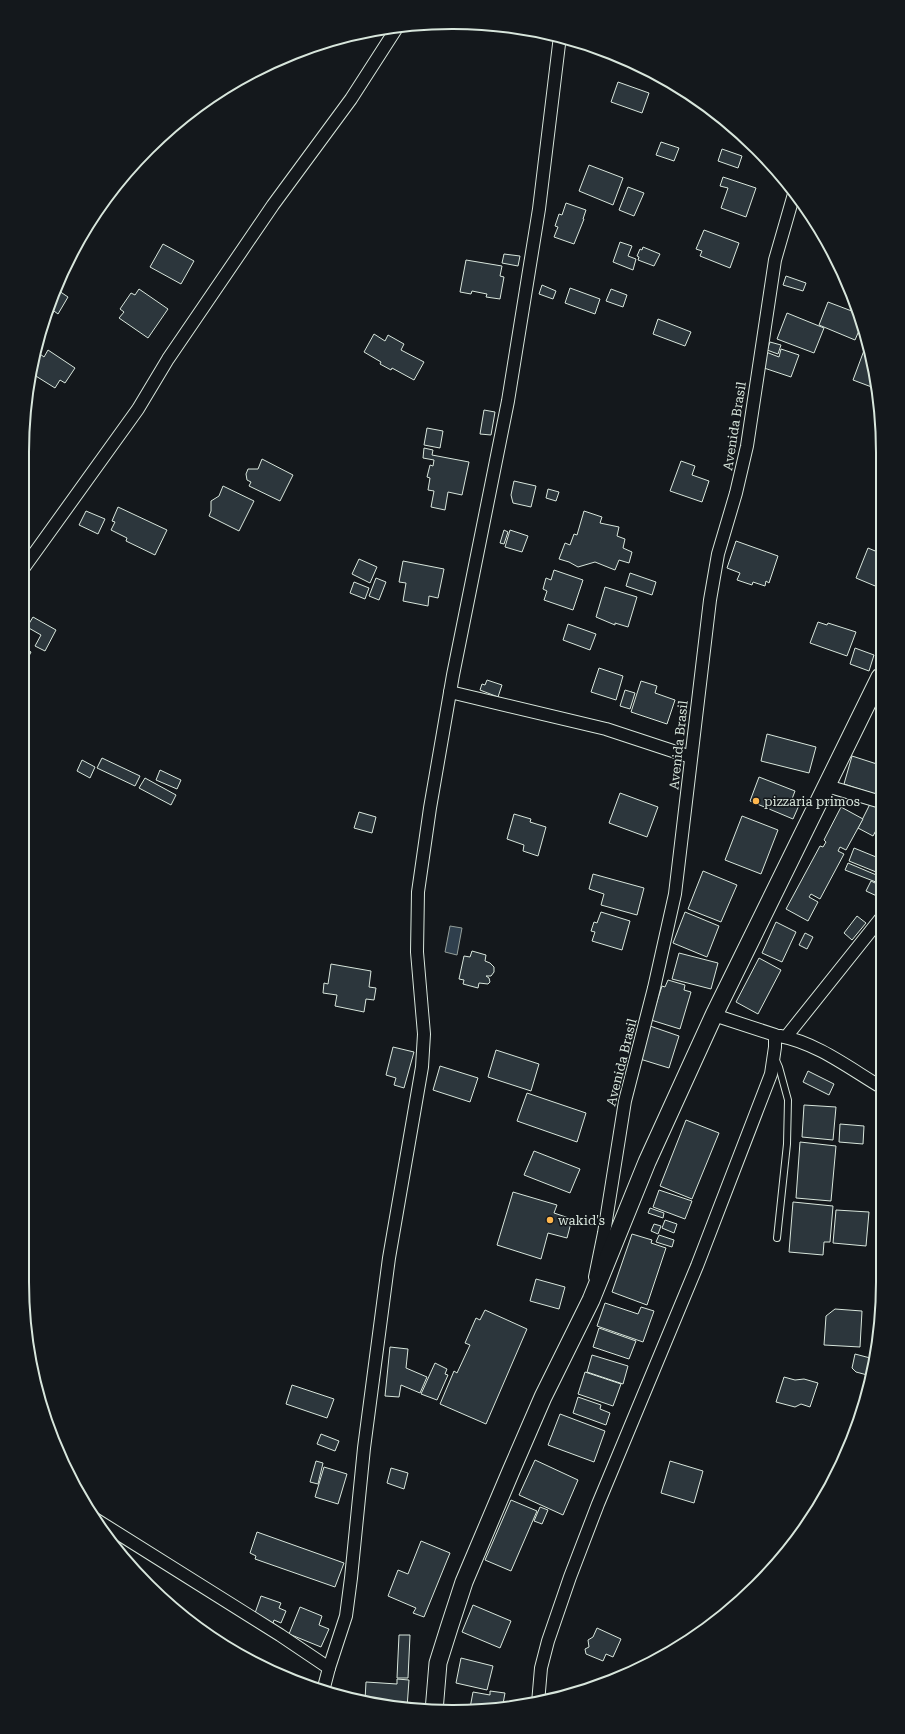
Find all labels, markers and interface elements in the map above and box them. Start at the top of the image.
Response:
street label: Avenida Brasil [720,381,749,472]
street label: Avenida Brasil [666,700,691,790]
place label: pizzaria primos [764,794,860,809]
marker: pizzaria primos [751,796,761,806]
street label: Avenida Brasil [603,1017,640,1107]
place label: wakid's [558,1213,605,1228]
marker: wakid's [545,1215,555,1225]

